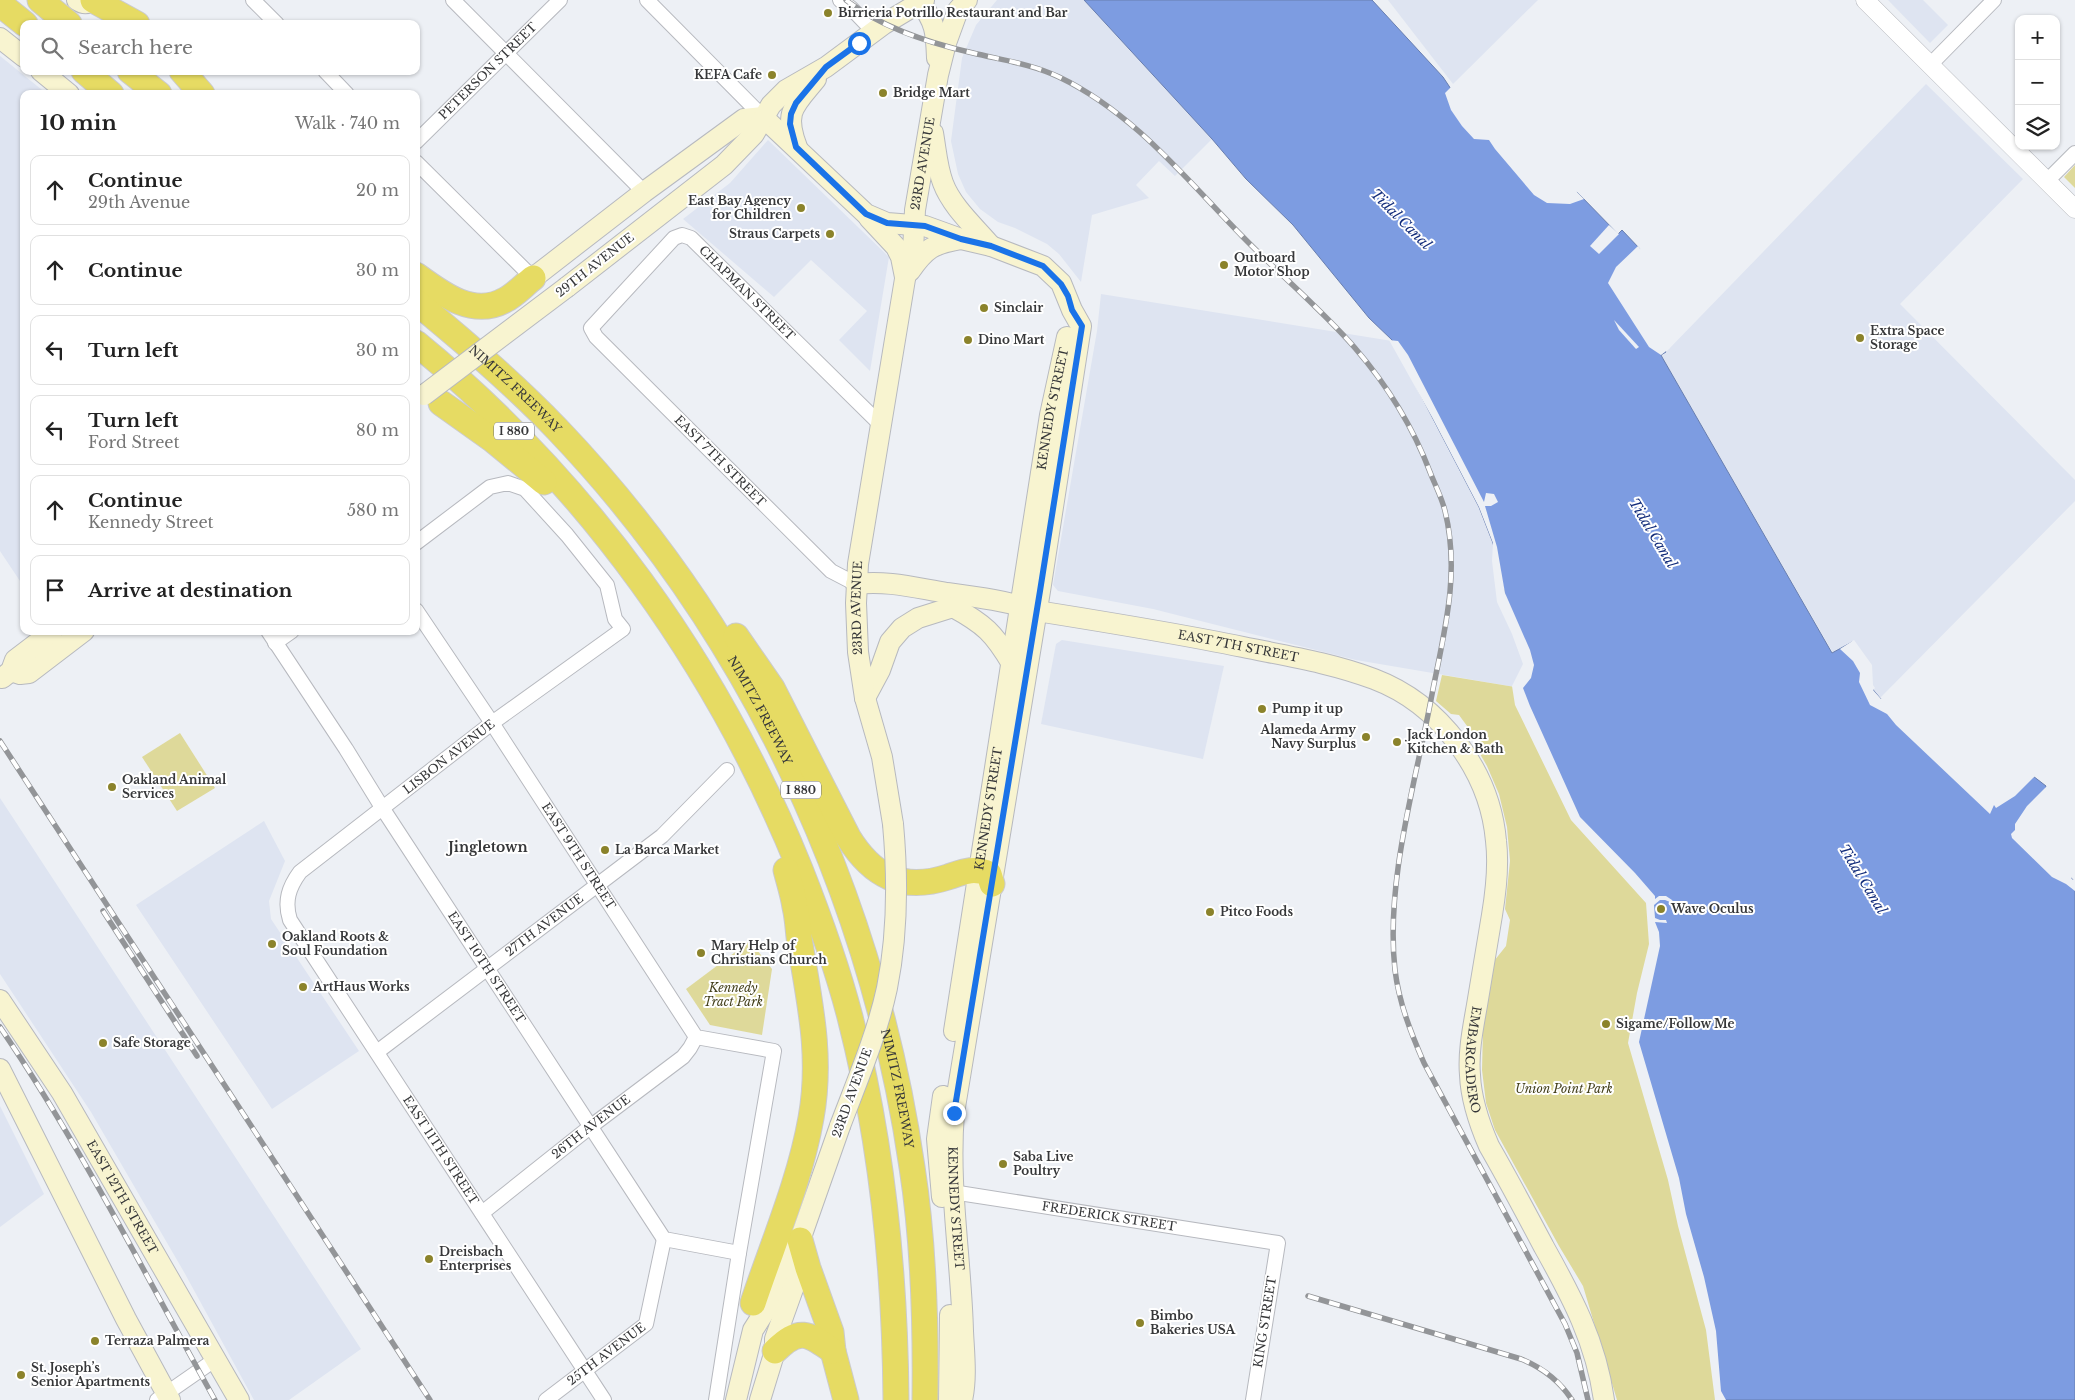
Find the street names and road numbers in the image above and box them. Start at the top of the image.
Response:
street label: PETERSON STREET [435,19,540,122]
street label: 23RD AVENUE [907,116,938,211]
street label: 29TH AVENUE [553,229,637,300]
street label: CHAPMAN STREET [696,242,799,343]
street label: NIMITZ FREEWAY [466,342,565,436]
street label: KENNEDY STREET [1034,346,1072,471]
street label: EAST 7TH STREET [672,412,769,510]
road number: I 880 [494,422,534,440]
street label: 23RD AVENUE [848,560,865,655]
street label: EAST 7TH STREET [1177,627,1300,665]
street label: NIMITZ FREEWAY [725,653,796,767]
street label: LISBON AVENUE [400,716,498,797]
street label: KENNEDY STREET [971,746,1005,871]
road number: I 880 [781,782,821,798]
street label: EAST 9TH STREET [539,800,619,912]
street label: 27TH AVENUE [502,890,586,959]
street label: EAST 10TH STREET [445,908,529,1026]
street label: EMBARCADERO [1462,1005,1485,1115]
street label: NIMITZ FREEWAY [878,1027,917,1150]
street label: 23RD AVENUE [828,1046,875,1140]
street label: 26TH AVENUE [549,1091,633,1162]
street label: EAST 11TH STREET [400,1093,482,1208]
street label: EAST 12TH STREET [84,1137,161,1257]
street label: KENNEDY STREET [945,1146,967,1271]
street label: FREDERICK STREET [1041,1198,1178,1234]
street label: KING STREET [1250,1275,1279,1369]
street label: 25TH AVENUE [564,1319,649,1388]

